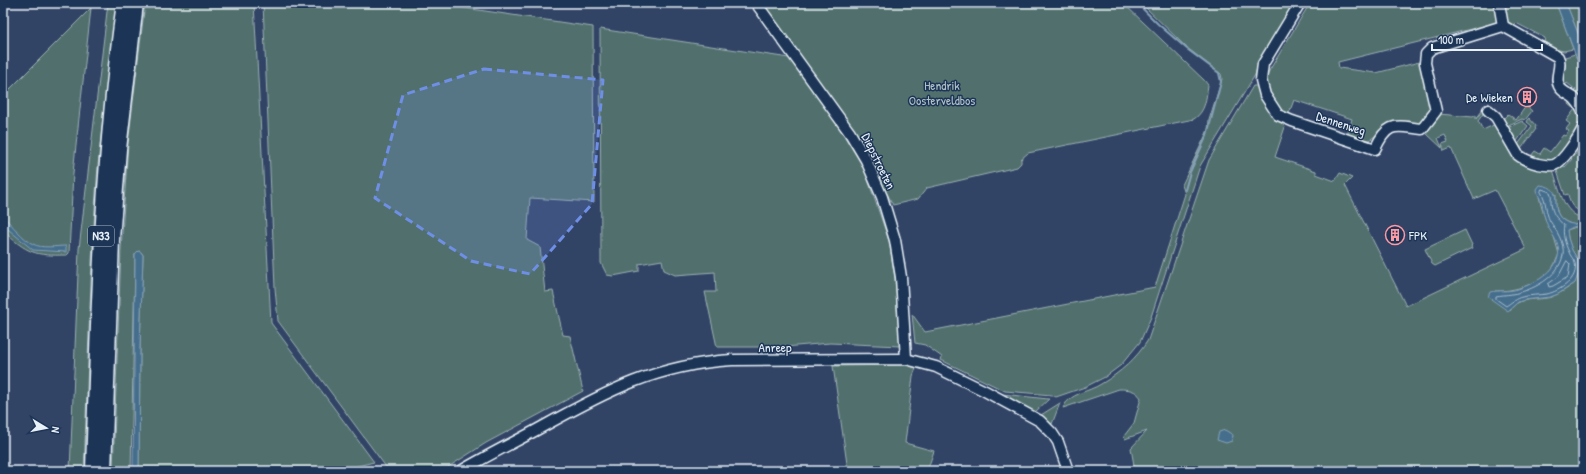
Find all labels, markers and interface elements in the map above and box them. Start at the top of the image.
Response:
scale bar [1432,26,1542,52]
text: 100 m [1438,31,1464,48]
park label: Hendrik Oosterveldbos [909,76,975,109]
building icon: De Wieken [1516,86,1538,108]
place label: De Wieken [1466,88,1513,106]
street label: Dennenweg [1314,107,1368,140]
street label: Diepstroeten [858,130,900,192]
building icon: FPK [1384,224,1406,246]
road number: N33 [88,226,114,246]
place label: FPK [1408,226,1427,244]
street label: Anreep [758,338,792,356]
north arrow [26,408,66,448]
text: N [48,426,63,434]

